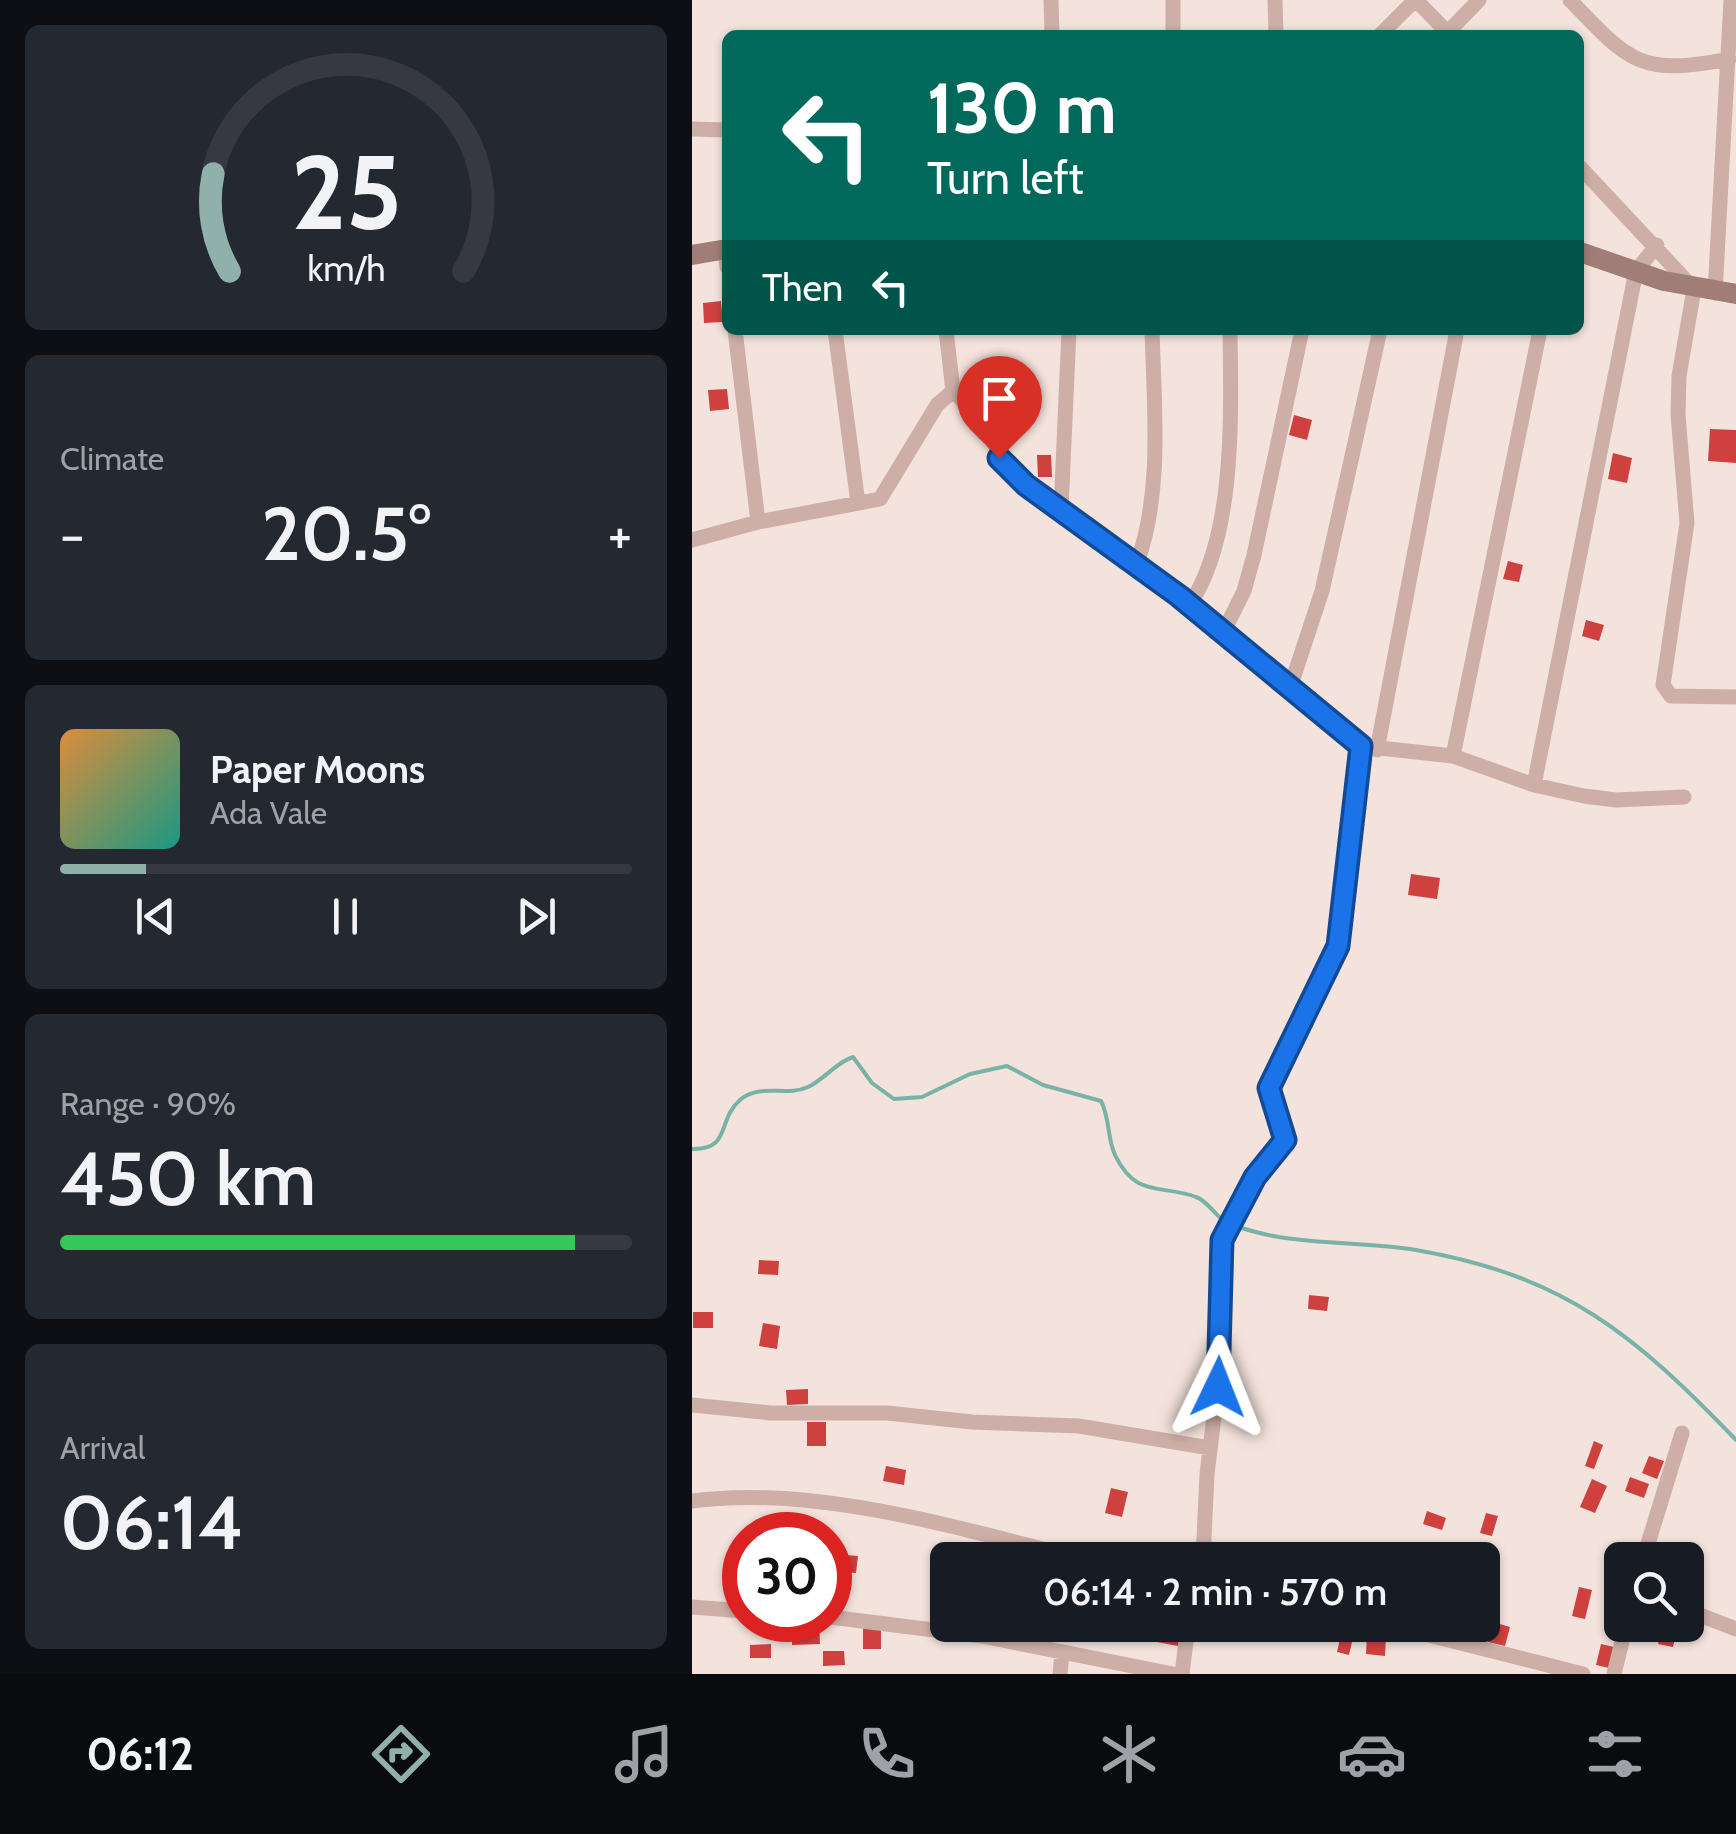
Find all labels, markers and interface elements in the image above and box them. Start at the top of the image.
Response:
text: 130 m [927,65,1117,151]
icon: left [762,70,892,200]
text: 25 [291,129,401,255]
text: Turn left [927,151,1084,205]
text: km/h [307,247,385,290]
icon: left [863,260,918,315]
text: Then [762,264,843,311]
pin [957,356,1042,459]
icon: arrive [972,371,1027,426]
text: Climate [60,439,164,478]
text: 20.5° [261,488,431,579]
text: − [60,501,84,568]
text: + [608,501,632,568]
text: Paper Moons [210,746,425,793]
text: Ada Vale [210,793,327,832]
icon: previous [128,889,183,944]
icon: pause [318,889,373,944]
icon: next [509,889,564,944]
text: Range · 90% [60,1084,236,1123]
text: 450 km [60,1133,316,1224]
position arrow [1166,1335,1270,1439]
text: Arrival [60,1428,145,1467]
text: 06:14 [60,1477,243,1568]
speed limit sign: 30 [722,1512,852,1642]
map controls [1604,1542,1704,1642]
button: search [1604,1542,1704,1642]
text: 06:14 · 2 min · 570 m [1043,1568,1387,1615]
icon: directions [366,1719,436,1789]
icon: music [609,1719,679,1789]
icon: phone [852,1719,922,1789]
icon: climate [1094,1719,1164,1789]
icon: car [1337,1719,1407,1789]
icon: filters [1580,1719,1650,1789]
text: 06:12 [86,1727,194,1781]

